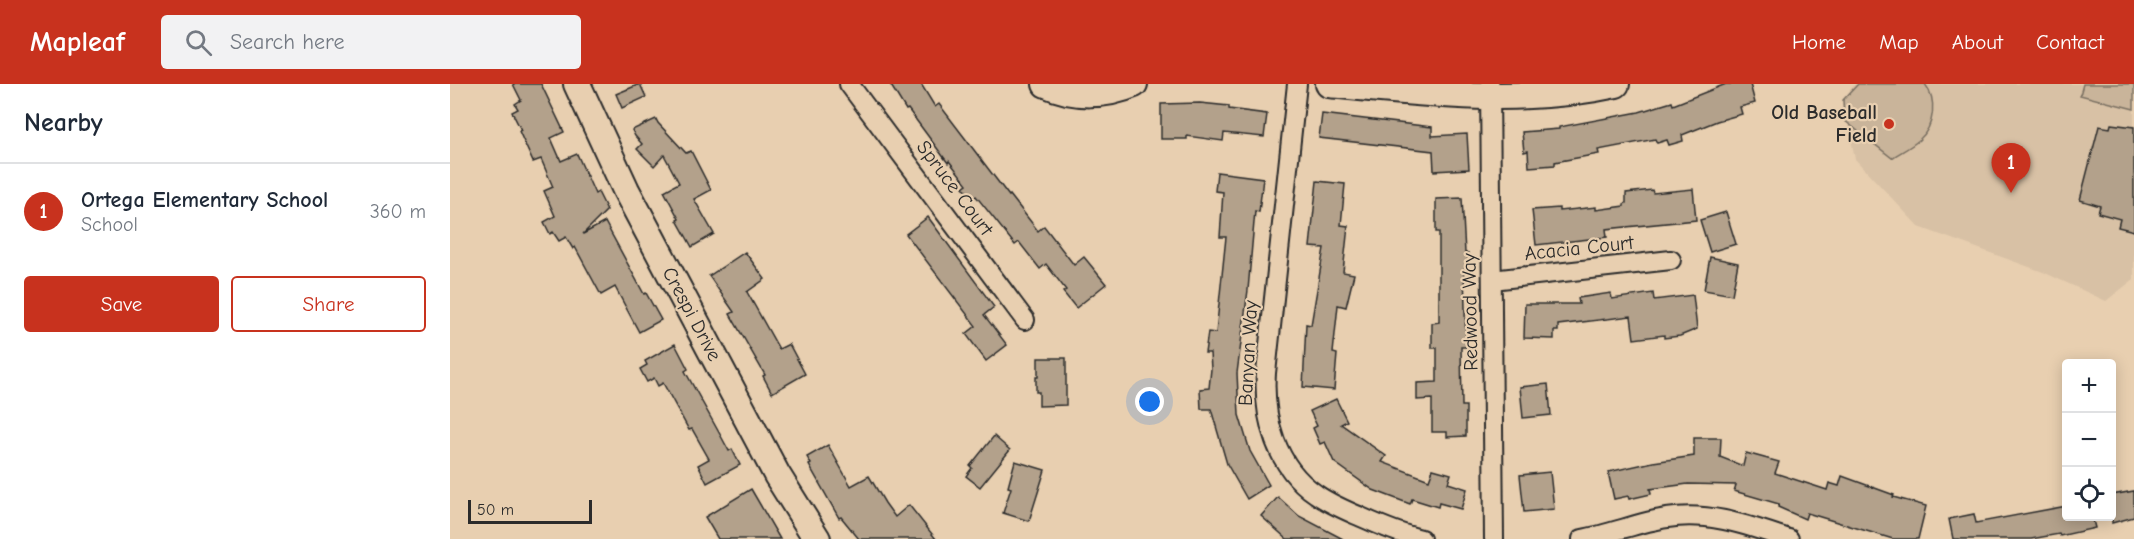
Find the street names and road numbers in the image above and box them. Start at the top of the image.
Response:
street label: Spruce Court [912,136,999,241]
street label: Acacia Court [1523,231,1636,265]
street label: Redwood Way [1457,253,1483,371]
street label: Crespi Drive [658,263,726,365]
street label: Banyan Way [1234,300,1262,406]

